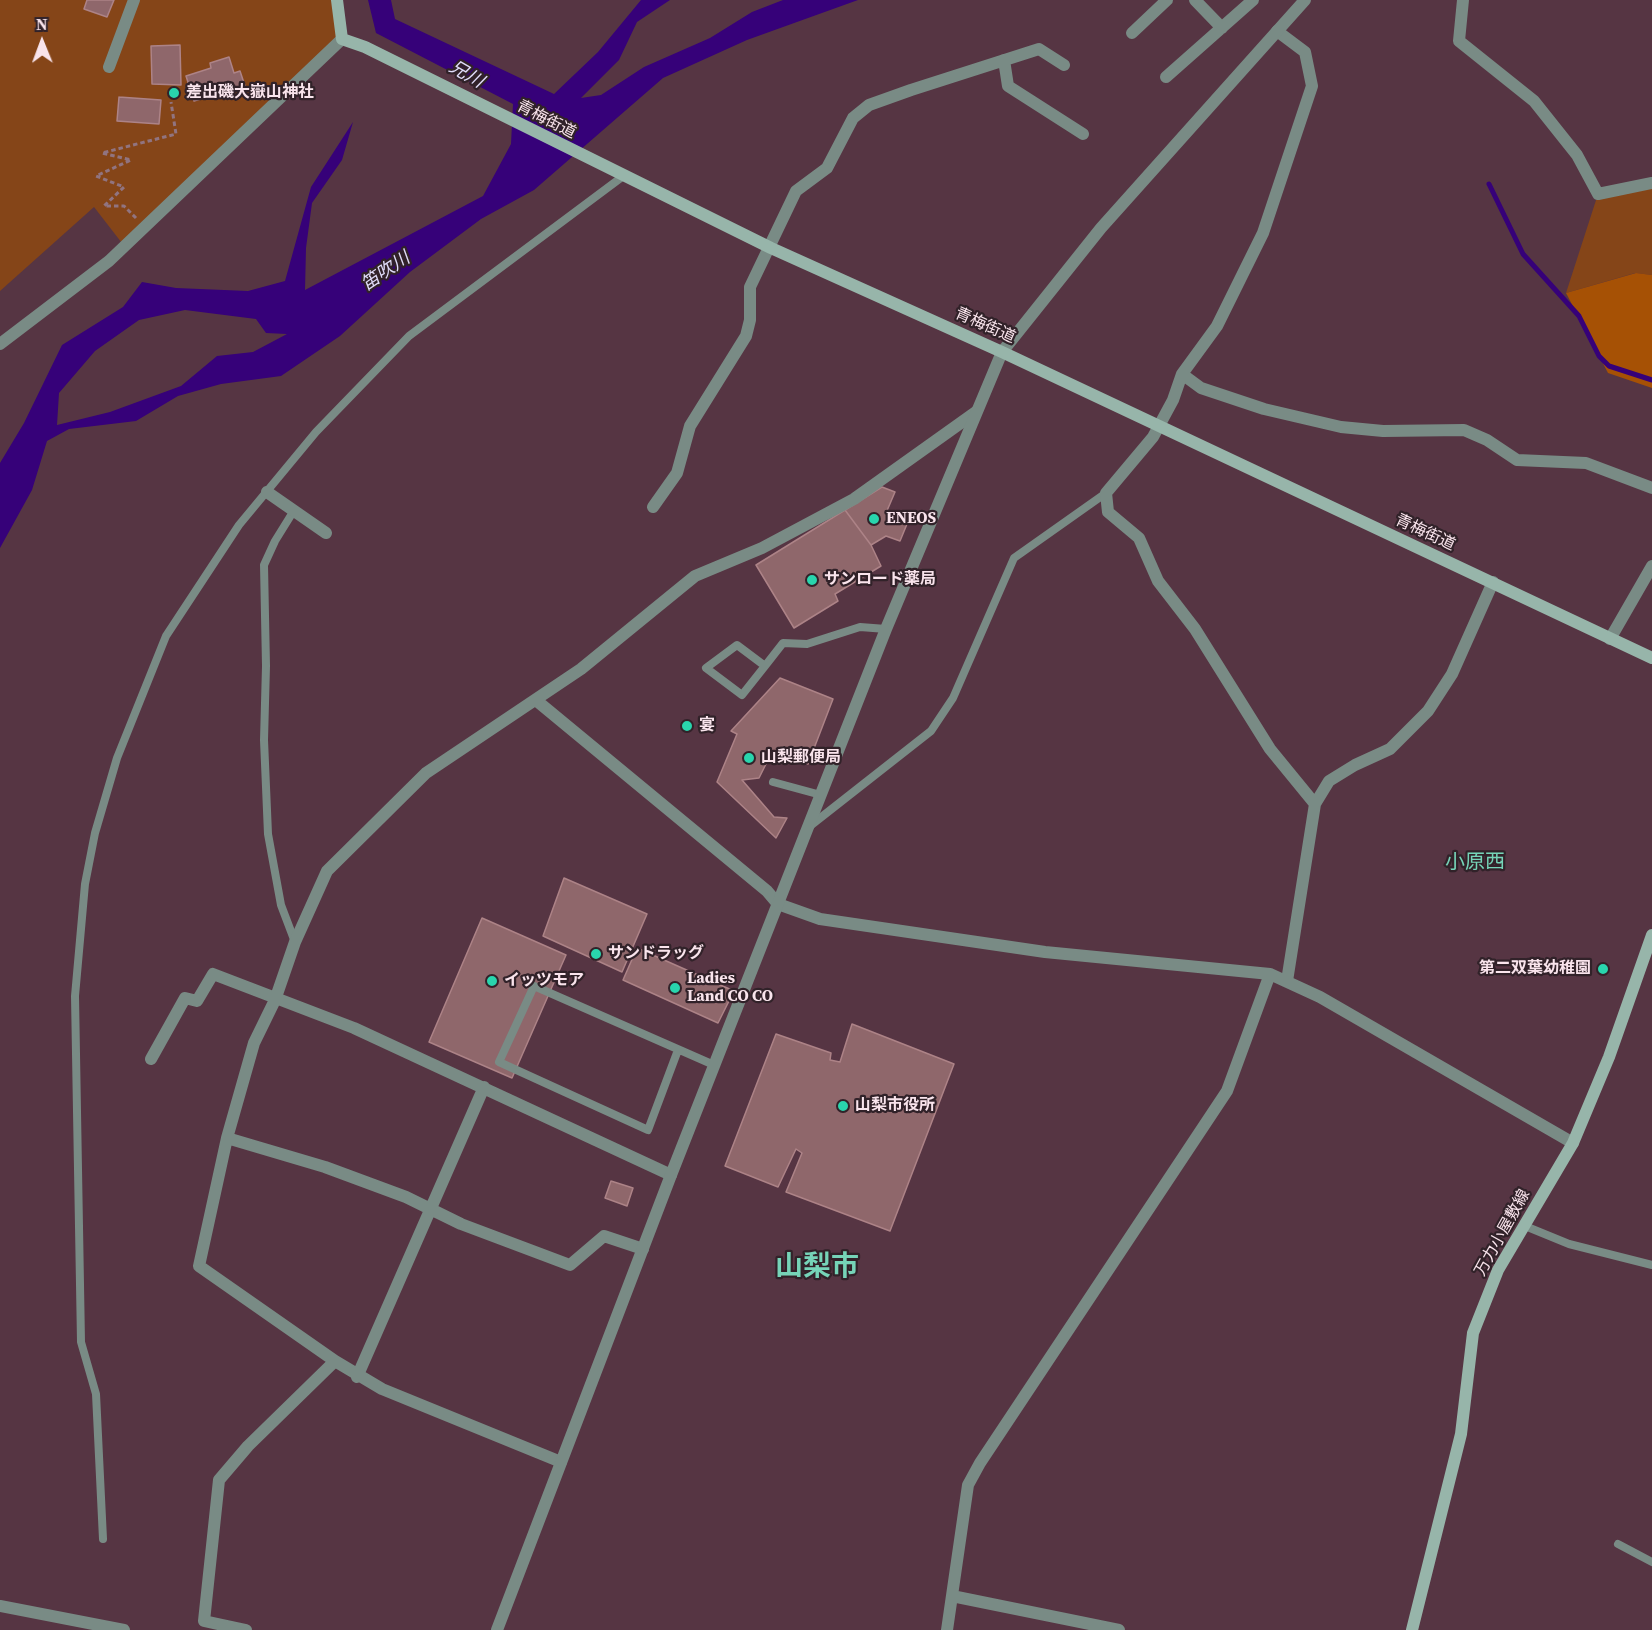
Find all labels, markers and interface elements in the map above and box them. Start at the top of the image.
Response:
north arrow [12,12,72,72]
text: N [36,13,48,35]
water label: 兄川 [445,57,487,93]
place label: 差出磯大嶽山神社 [186,83,314,103]
marker: 差出磯大嶽山神社 [167,86,181,100]
street label: 青梅街道 [513,97,579,143]
water label: 笛吹川 [358,248,414,296]
street label: 青梅街道 [952,304,1018,348]
place label: ENEOS [886,509,936,529]
street label: 青梅街道 [1392,511,1458,555]
marker: ENEOS [867,512,881,526]
place label: サンロード薬局 [824,570,936,590]
marker: サンロード薬局 [805,573,819,587]
place label: 宴 [699,716,715,736]
marker: 宴 [680,719,694,733]
place label: 山梨郵便局 [761,748,841,768]
marker: 山梨郵便局 [742,751,756,765]
district label: 小原西 [1445,851,1505,875]
place label: サンドラッグ [608,944,704,964]
marker: サンドラッグ [589,947,603,961]
place label: 第二双葉幼稚園 [1479,959,1591,979]
marker: 第二双葉幼稚園 [1596,962,1610,976]
place label: Ladies Land CO CO [687,969,773,1007]
place label: イッツモア [504,971,584,991]
marker: イッツモア [485,974,499,988]
marker: Ladies Land CO CO [668,981,682,995]
place label: 山梨市役所 [855,1096,935,1116]
marker: 山梨市役所 [836,1099,850,1113]
street label: 万力小屋敷線 [1471,1186,1535,1280]
district label: 山梨市 [775,1251,859,1285]

